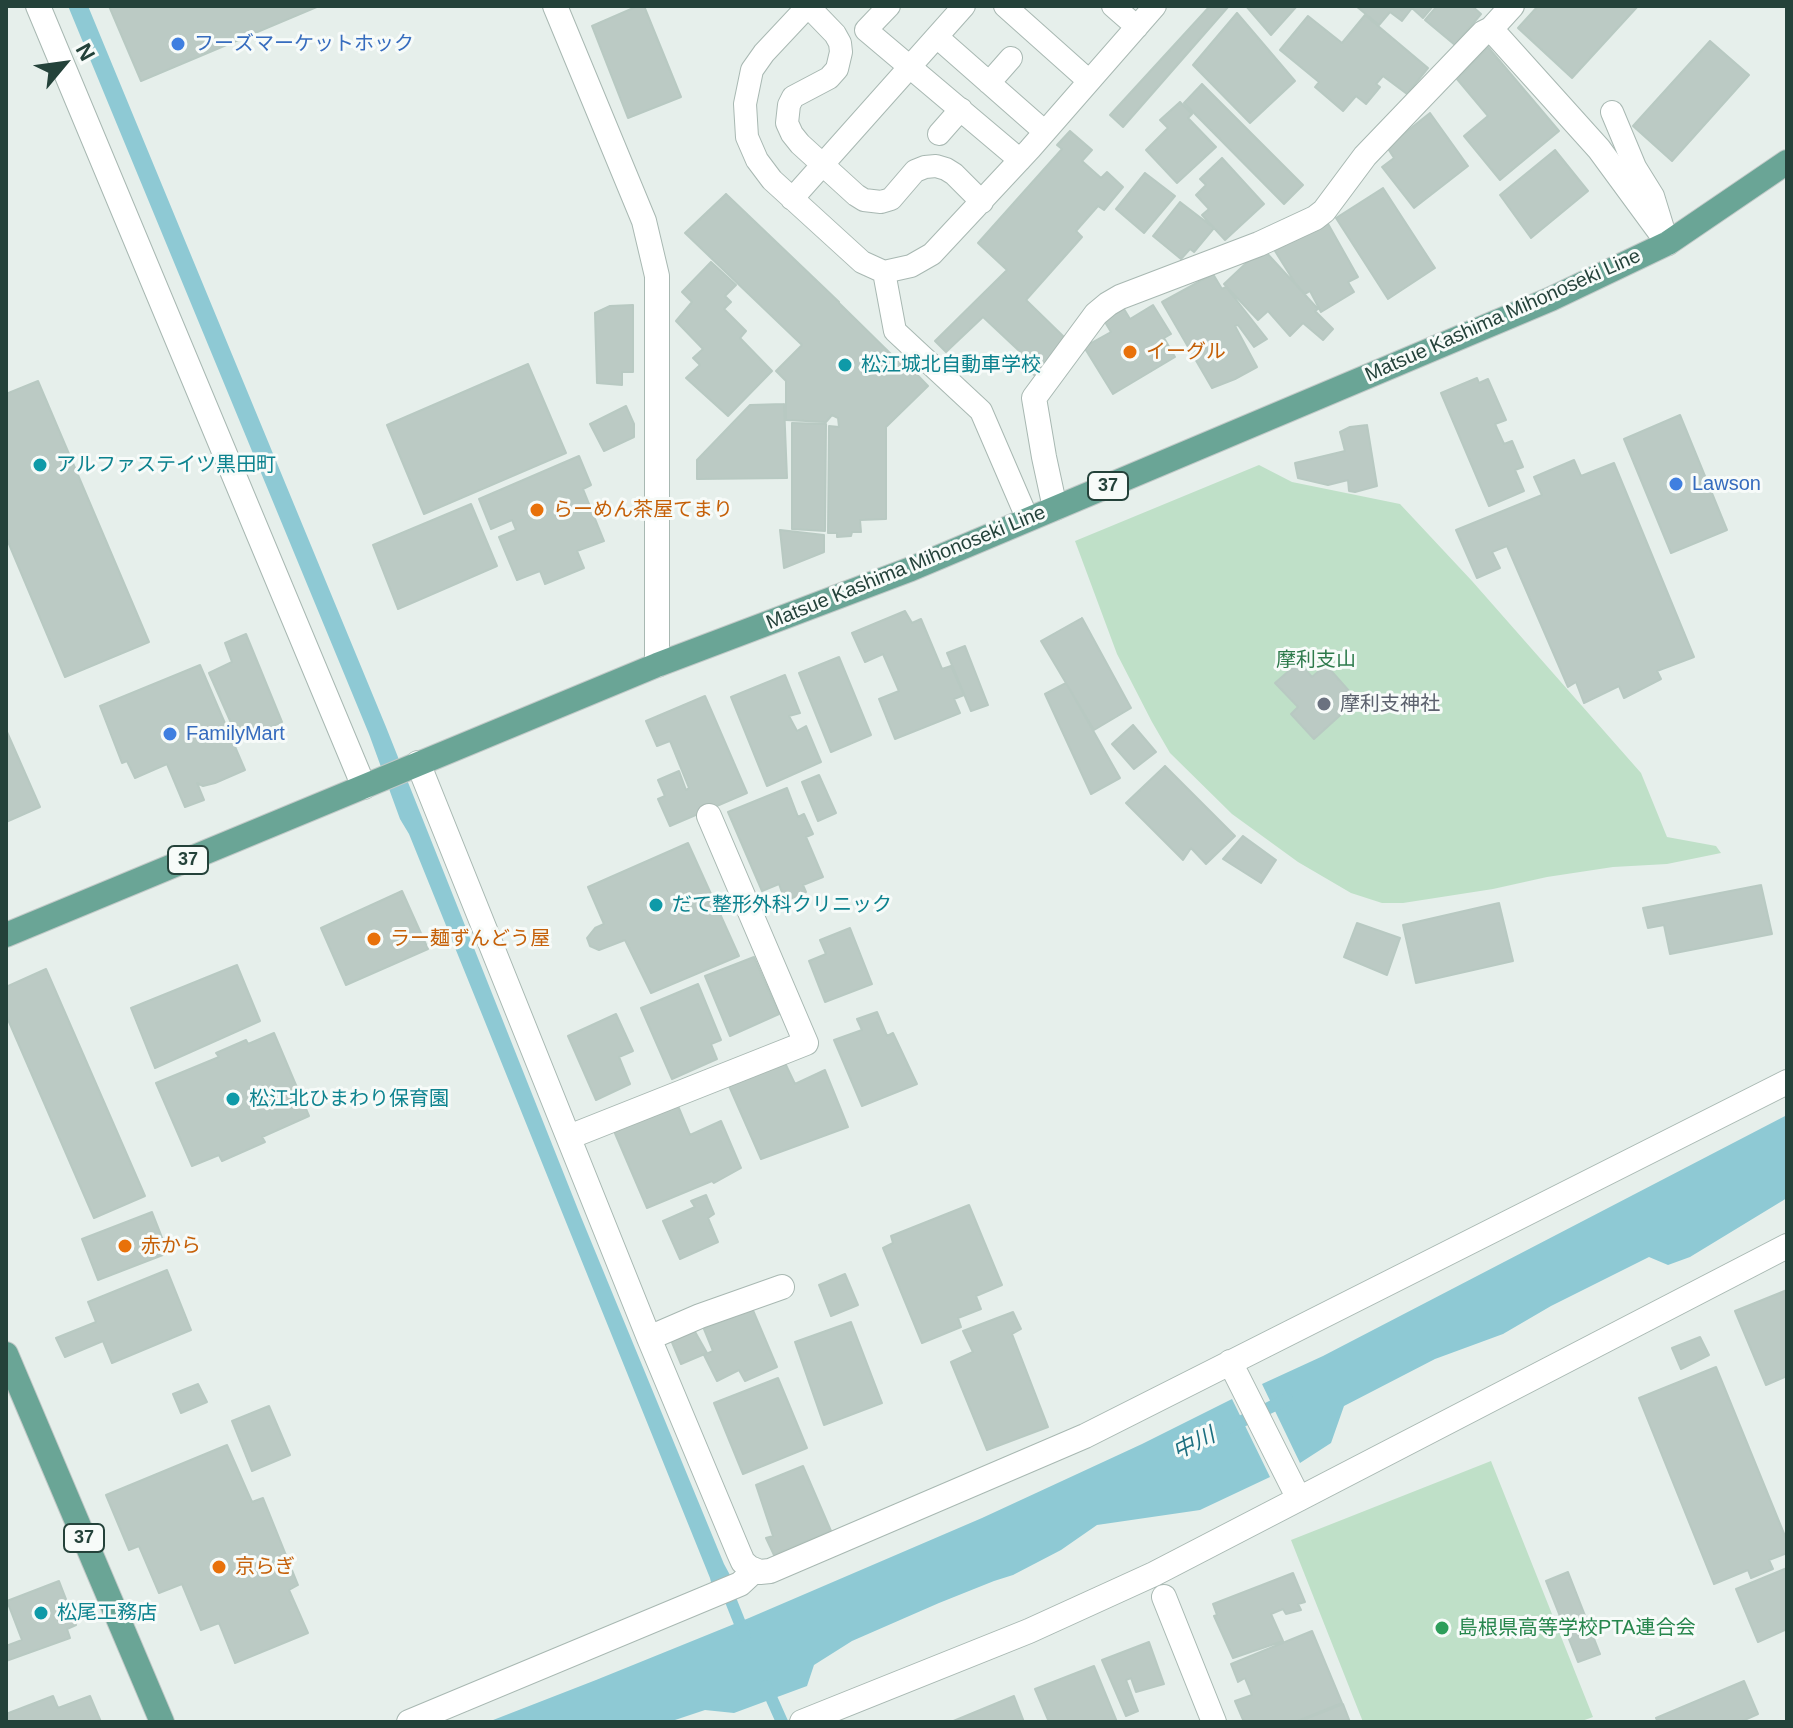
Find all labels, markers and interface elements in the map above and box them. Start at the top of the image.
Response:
north arrow [24,24,104,104]
place label: フーズマーケットホック [194,32,414,56]
marker: フーズマーケットホック [169,35,187,53]
text: N [71,39,100,65]
street label: Matsue Kashima Mihonoseki Line [1362,244,1644,388]
place label: イーグル [1146,340,1226,364]
marker: イーグル [1121,343,1139,361]
place label: 松江城北自動車学校 [861,353,1041,377]
marker: 松江城北自動車学校 [836,356,854,374]
place label: アルファステイツ黒田町 [56,453,276,477]
marker: アルファステイツ黒田町 [31,456,49,474]
road number: 37 [1088,472,1128,500]
place label: Lawson [1692,472,1761,496]
marker: Lawson [1667,475,1685,493]
place label: らーめん茶屋てまり [553,498,733,522]
marker: らーめん茶屋てまり [528,501,546,519]
street label: Matsue Kashima Mihonoseki Line [763,501,1049,635]
park label: 摩利支山 [1276,648,1356,672]
place label: 摩利支神社 [1340,692,1440,716]
marker: 摩利支神社 [1315,695,1333,713]
place label: FamilyMart [186,722,285,746]
marker: FamilyMart [161,725,179,743]
road number: 37 [168,846,208,874]
place label: だて整形外科クリニック [672,893,892,917]
marker: だて整形外科クリニック [647,896,665,914]
place label: ラー麺ずんどう屋 [390,927,550,951]
marker: ラー麺ずんどう屋 [365,930,383,948]
place label: 松江北ひまわり保育園 [249,1087,449,1111]
marker: 松江北ひまわり保育園 [224,1090,242,1108]
place label: 赤から [141,1234,201,1258]
marker: 赤から [116,1237,134,1255]
water label: 中川 [1168,1422,1220,1466]
road number: 37 [64,1524,104,1552]
place label: 京らぎ [235,1555,295,1579]
marker: 京らぎ [210,1558,228,1576]
place label: 松尾工務店 [57,1601,157,1625]
marker: 松尾工務店 [32,1604,50,1622]
place label: 島根県高等学校PTA連合会 [1458,1616,1695,1640]
marker: 島根県高等学校PTA連合会 [1433,1619,1451,1637]

